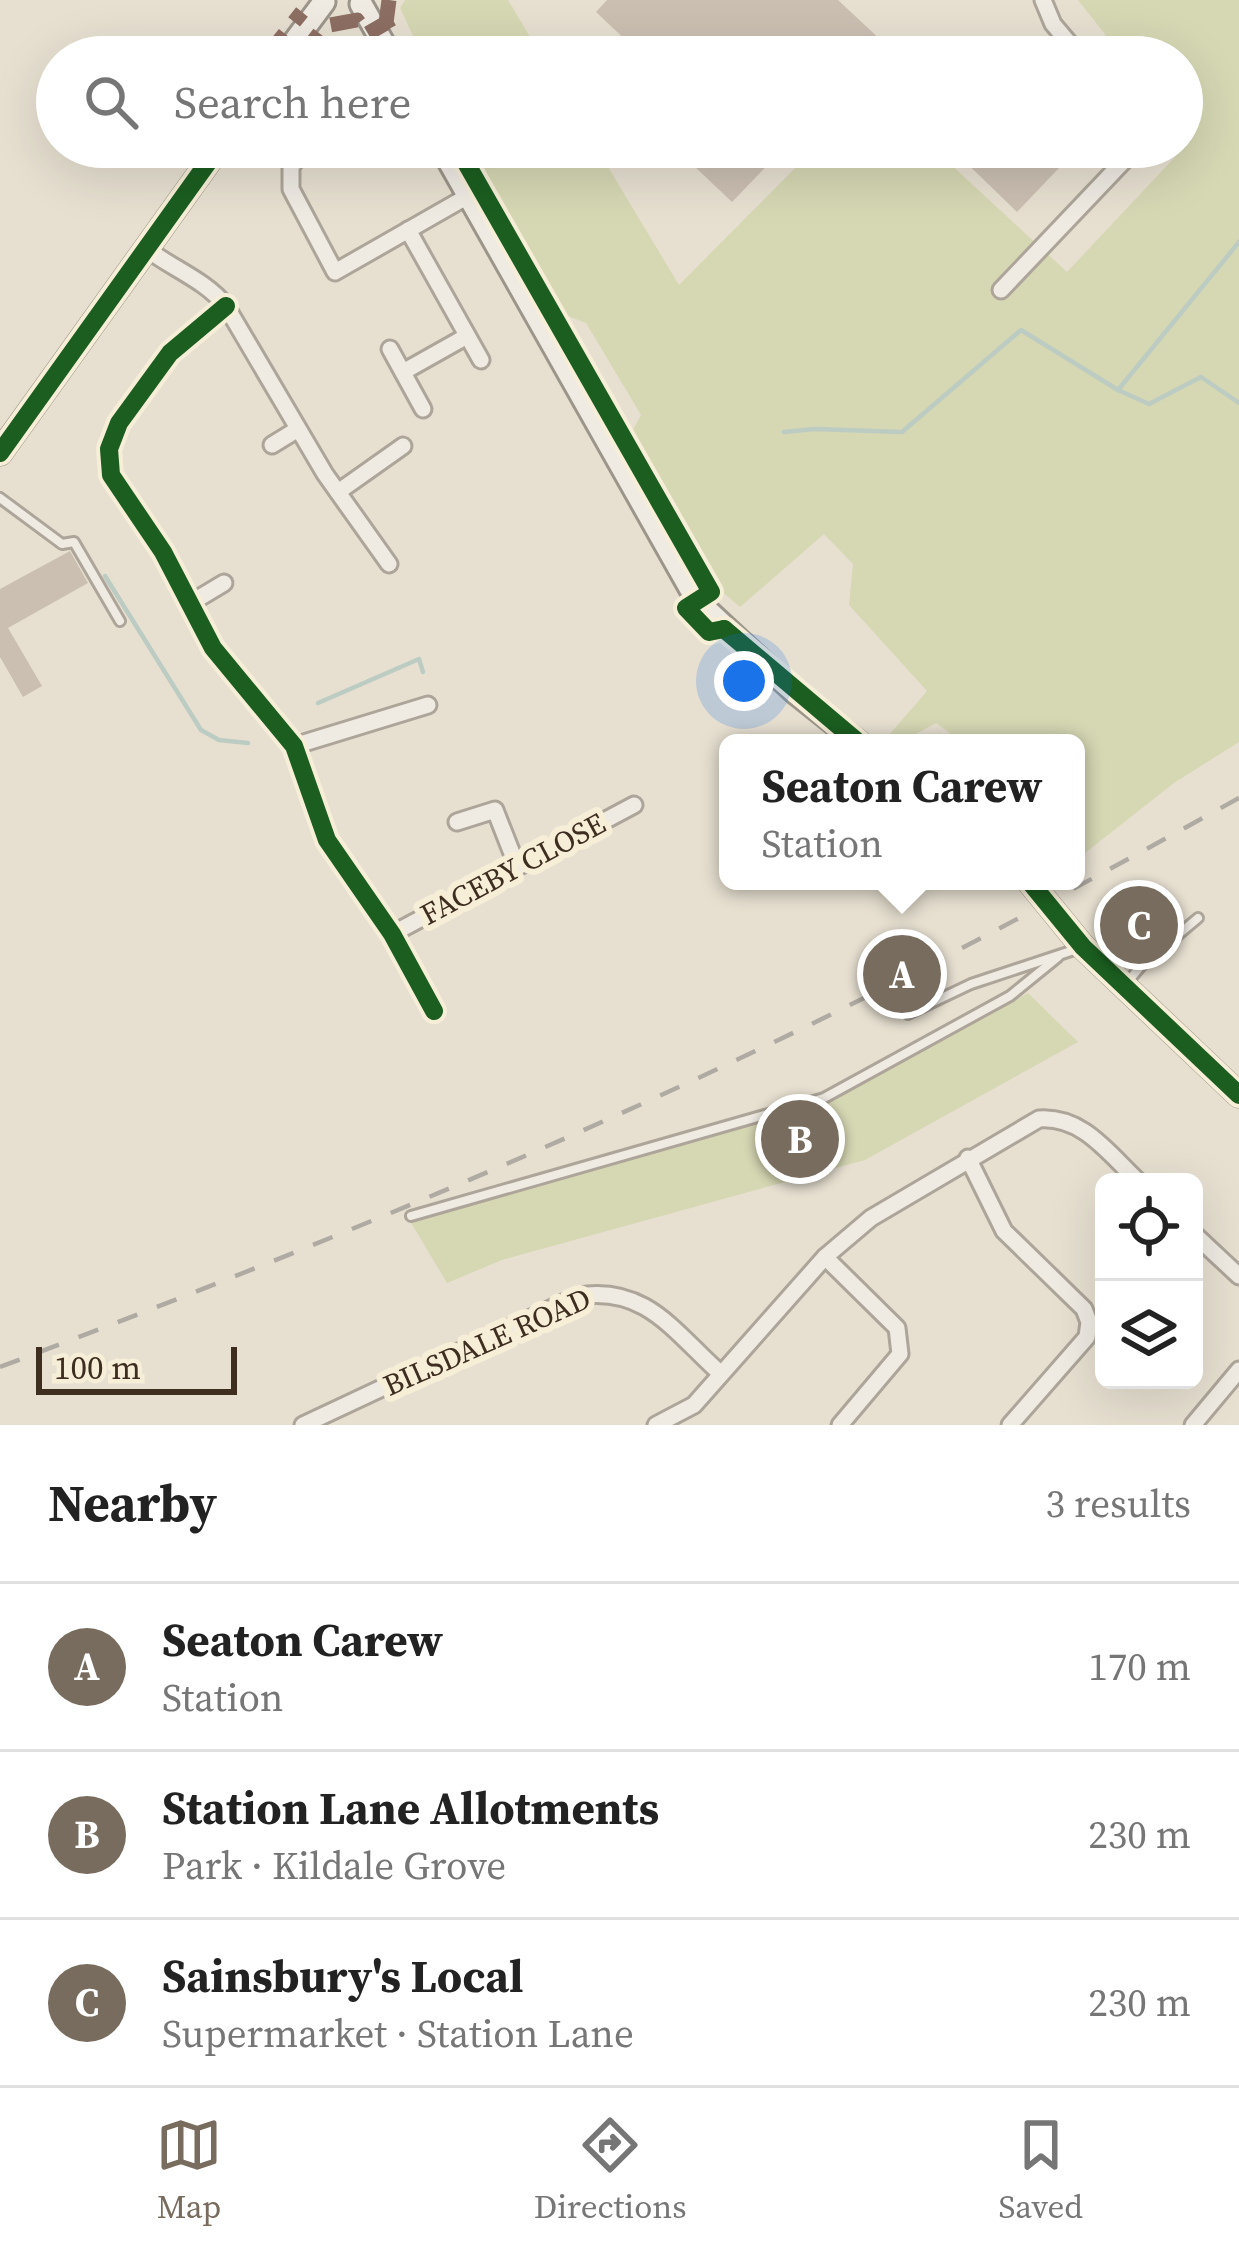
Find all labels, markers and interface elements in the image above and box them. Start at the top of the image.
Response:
search box [36,36,1203,168]
icon: search [78,69,144,135]
text: Search here [174,71,411,133]
your location [714,651,774,711]
popup [719,734,1085,890]
text: Seaton Carew [761,755,1043,817]
street label: FACEBY CLOSE [413,803,612,935]
text: Station [761,817,883,870]
pin: C [1100,880,1178,970]
pin: A [863,929,941,1019]
pin: B [761,1094,839,1184]
map controls [1095,1173,1203,1389]
button: locate [1095,1173,1203,1281]
street label: BILSDALE ROAD [377,1277,597,1406]
button: layers [1095,1281,1203,1389]
scale bar [36,1341,237,1394]
text: 100 m [54,1345,141,1390]
text: Nearby [48,1468,217,1538]
text: 3 results [1046,1477,1191,1530]
text: Seaton Carew [162,1609,443,1671]
text: A [74,1640,100,1693]
text: 170 m [1088,1640,1191,1693]
text: Station [162,1671,283,1724]
text: Station Lane Allotments [162,1777,659,1839]
text: B [74,1808,100,1861]
text: 230 m [1088,1808,1191,1861]
text: Park · Kildale Grove [162,1839,506,1892]
text: Sainsbury's Local [162,1945,524,2007]
text: C [75,1976,99,2029]
text: 230 m [1088,1976,1191,2029]
text: Supermarket · Station Lane [162,2007,634,2060]
tab: Map [156,2112,222,2229]
tab: Directions [534,2112,687,2229]
tab: Saved [998,2112,1083,2229]

